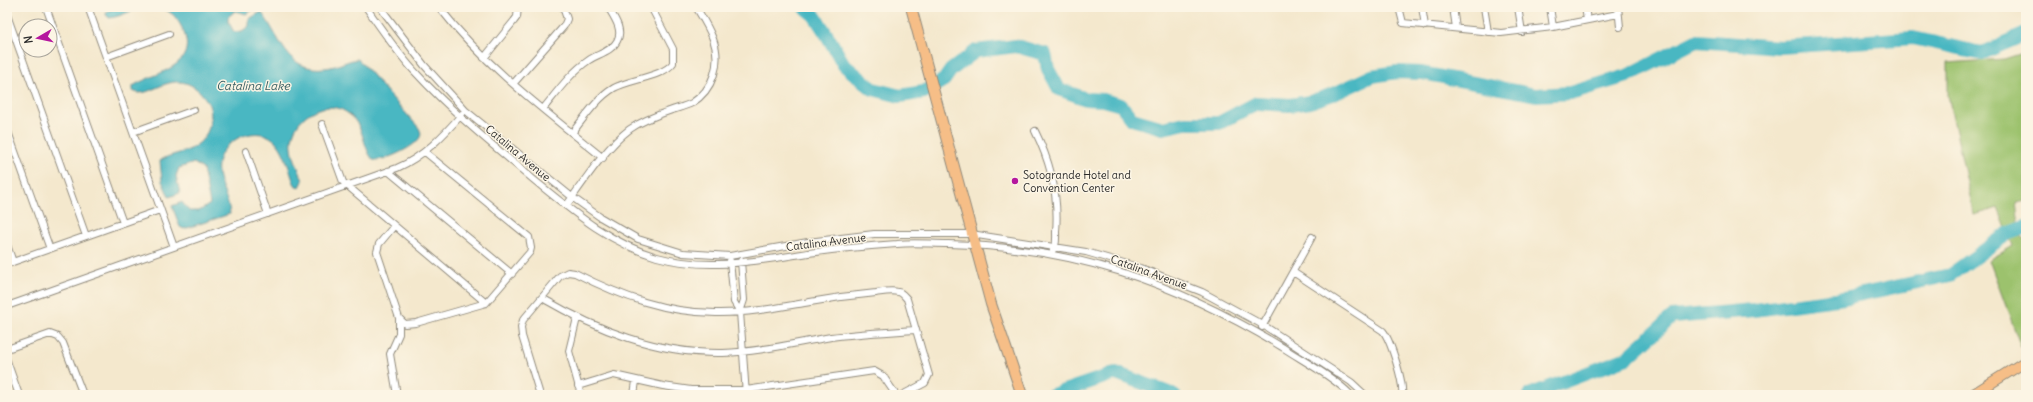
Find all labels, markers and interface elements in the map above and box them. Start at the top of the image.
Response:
north arrow [18,18,58,58]
text: N [21,35,36,44]
water label: Catalina Lake [216,78,291,93]
street label: Catalina Avenue [483,122,553,184]
place label: Sotogrande Hotel and Convention Center [1023,168,1131,195]
marker: Sotogrande Hotel and Convention Center [1010,176,1020,186]
street label: Catalina Avenue [785,230,867,254]
street label: Catalina Avenue [1109,252,1189,292]

